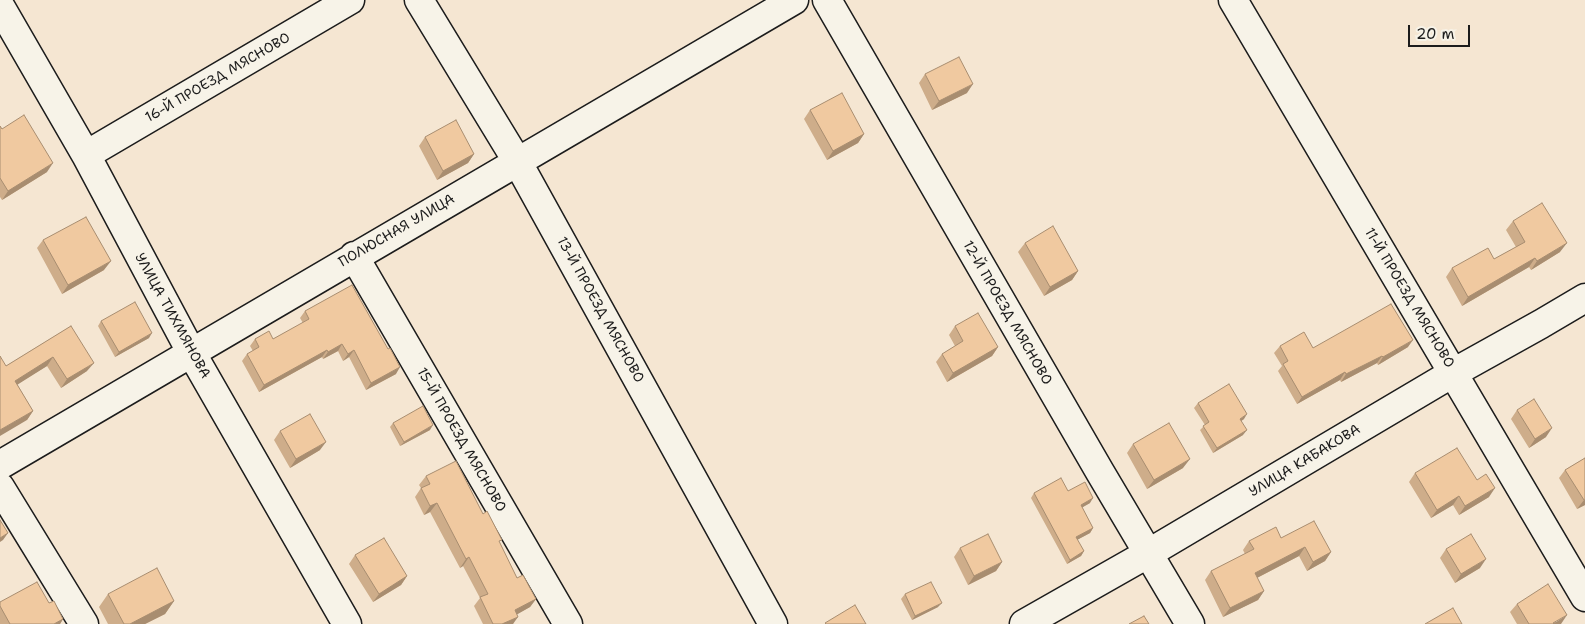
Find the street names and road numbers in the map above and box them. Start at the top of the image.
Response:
street label: 16-Й ПРОЕЗД МЯСНОВО [143,30,293,126]
street label: ПОЛЮСНАЯ УЛИЦА [336,191,458,271]
street label: 11-Й ПРОЕЗД МЯСНОВО [1361,225,1457,371]
street label: 13-Й ПРОЕЗД МЯСНОВО [553,234,647,386]
street label: 12-Й ПРОЕЗД МЯСНОВО [959,238,1055,388]
street label: УЛИЦА ТИХМЯНОВА [131,250,213,382]
street label: 15-Й ПРОЕЗД МЯСНОВО [413,365,509,515]
street label: УЛИЦА КАБАКОВА [1246,421,1364,501]

